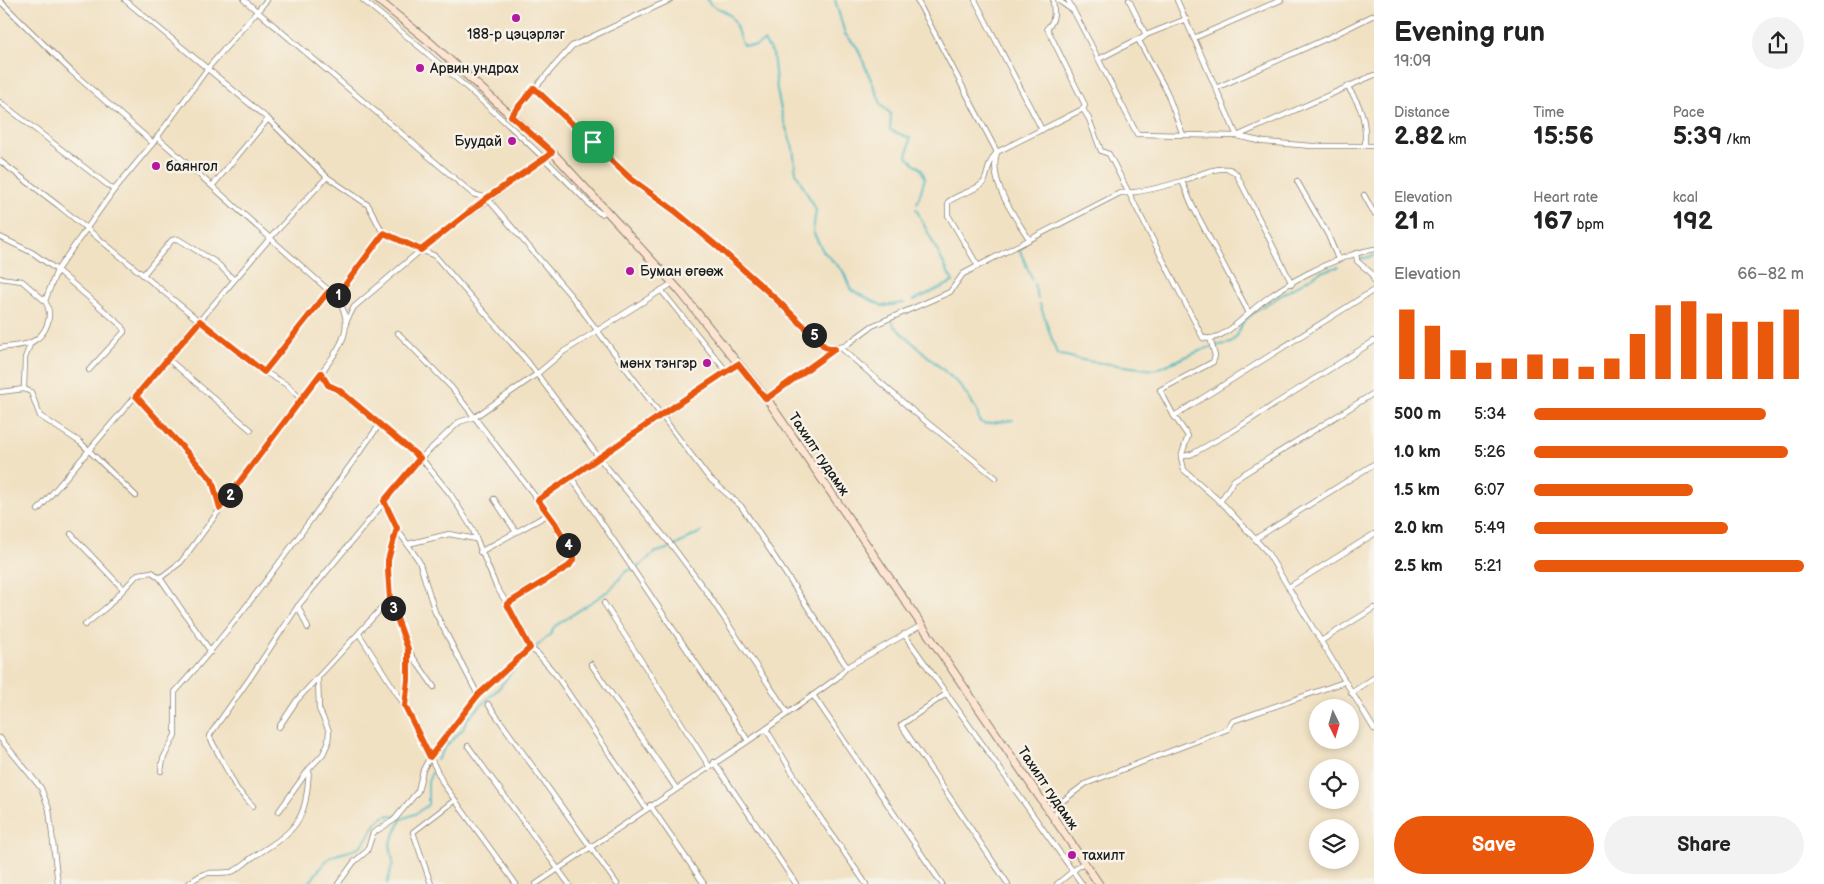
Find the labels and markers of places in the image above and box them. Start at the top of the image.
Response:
marker: 188-р цэцэрлэг [510,12,522,24]
place label: 188-р цэцэрлэг [467,26,565,43]
place label: Арвин ундрах [429,60,519,77]
marker: Арвин ундрах [414,62,426,74]
pin [572,121,614,163]
place label: Буудай [455,133,502,150]
marker: Буудай [506,135,518,147]
place label: баянгол [166,158,218,175]
marker: баянгол [150,160,162,172]
place label: Буман өгөөж [640,263,724,280]
marker: Буман өгөөж [624,265,636,277]
pin: 1 [326,282,350,308]
pin: 5 [802,322,826,348]
place label: мөнх тэнгэр [620,355,697,372]
marker: мөнх тэнгэр [701,357,713,369]
pin: 2 [218,482,242,508]
pin: 4 [556,532,580,558]
pin: 3 [380,596,406,620]
place label: тахилт [1082,847,1126,864]
marker: тахилт [1066,849,1078,861]

